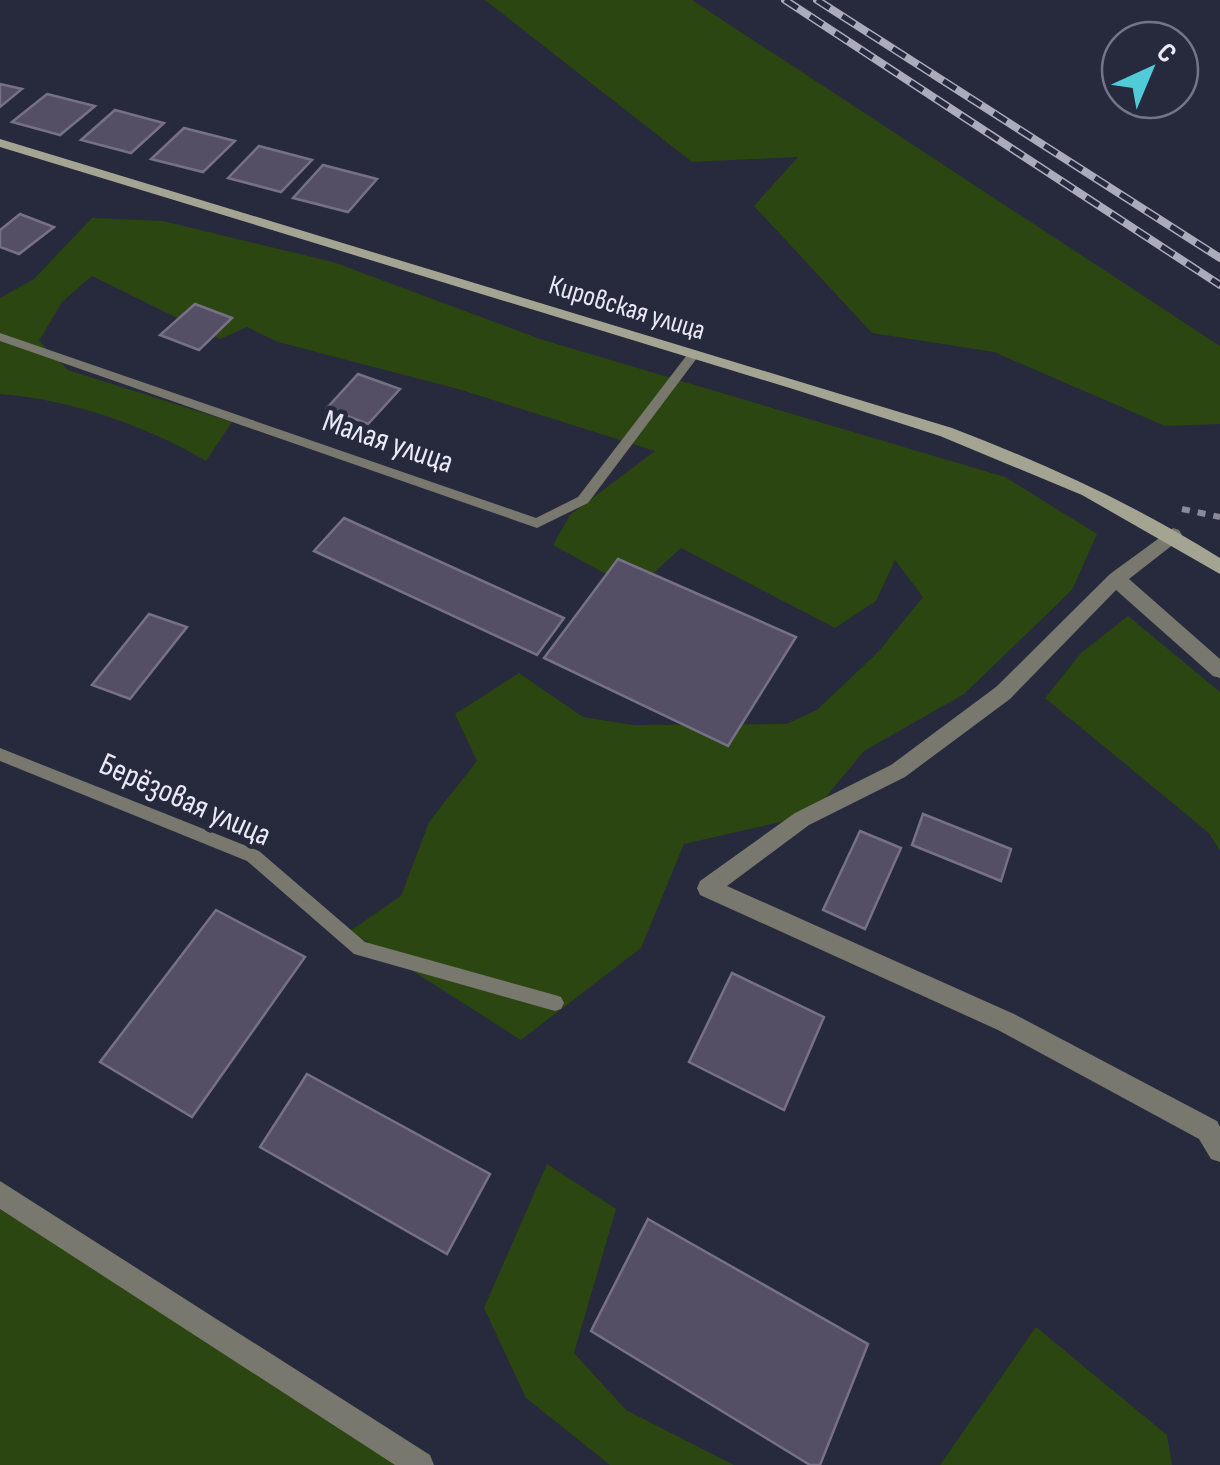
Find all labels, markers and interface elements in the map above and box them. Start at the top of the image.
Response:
north arrow [1100,20,1200,120]
text: С [1150,36,1183,70]
street label: Кировская улица [545,269,709,347]
street label: Малая улица [318,402,458,482]
street label: Берёзовая улица [93,745,277,855]

